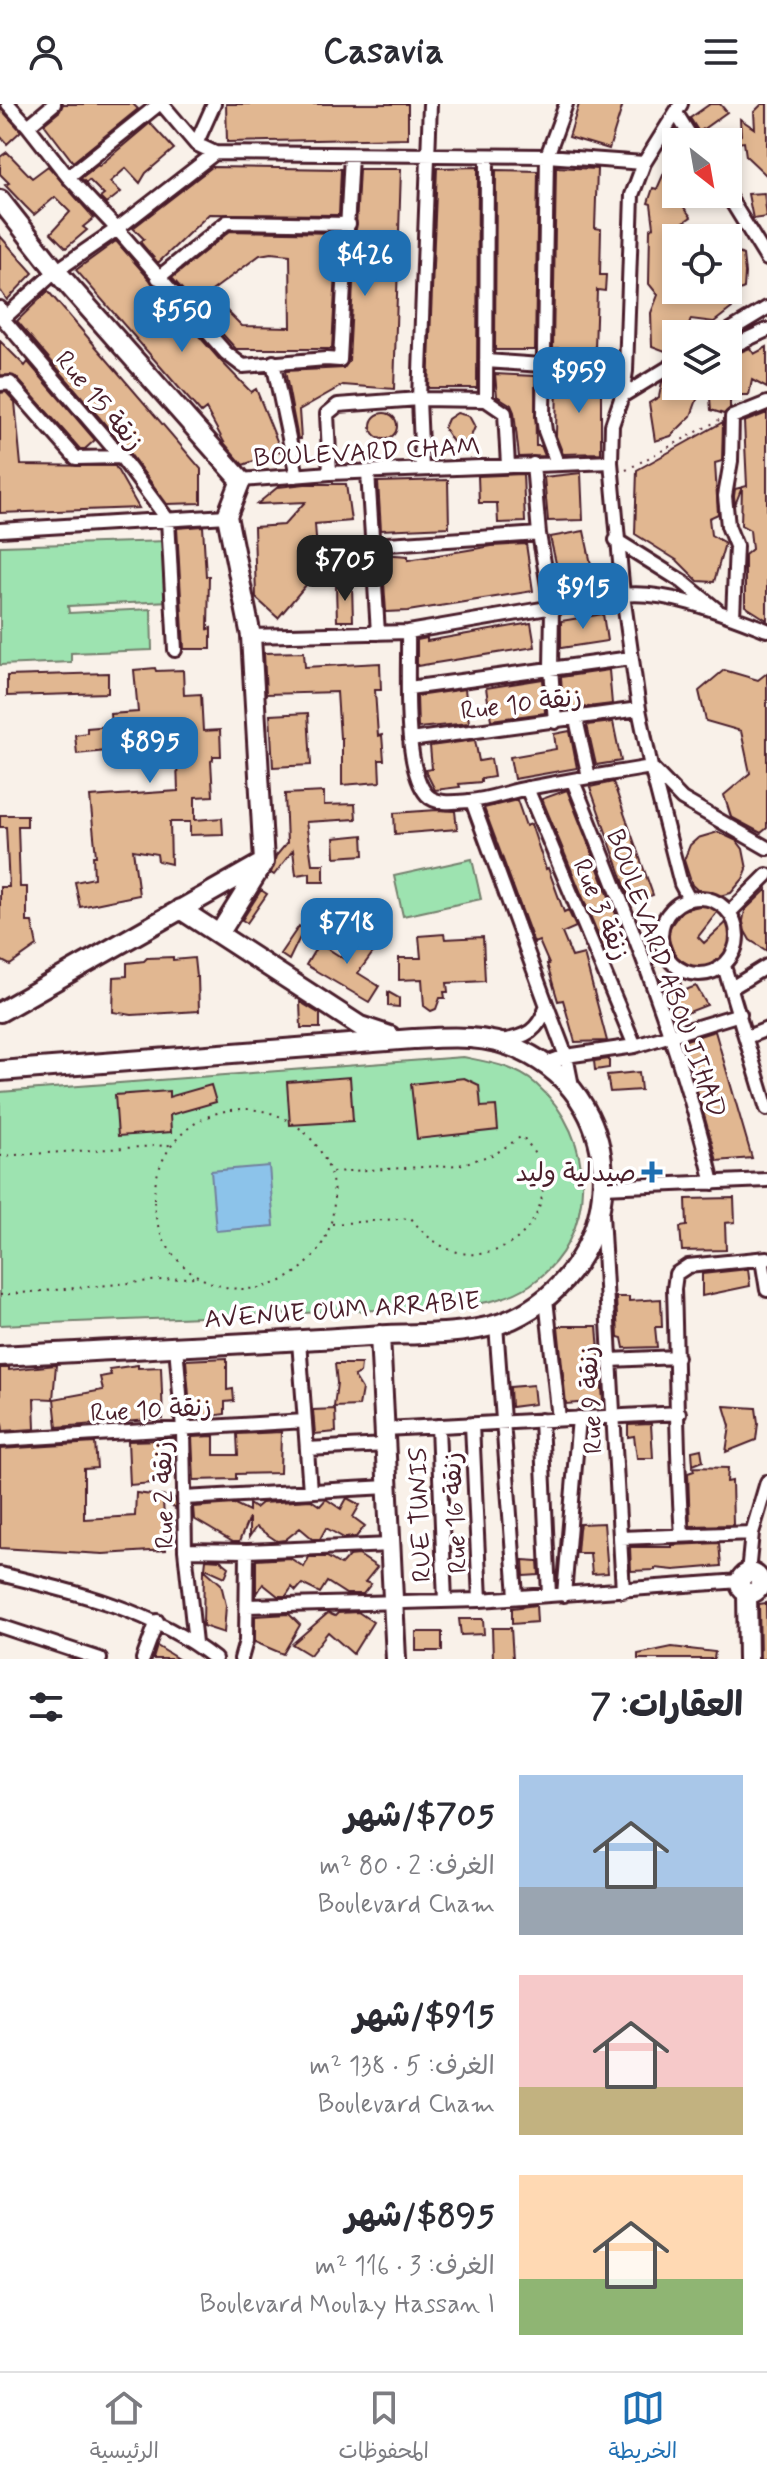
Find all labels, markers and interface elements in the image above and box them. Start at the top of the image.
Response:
text: Casavia [323,29,444,76]
icon: person [24,30,68,74]
icon: menu [699,30,743,74]
north arrow [662,128,742,208]
map controls [662,128,742,400]
button: locate [662,224,742,304]
pin: $426 [318,230,412,298]
text: $426 [337,239,393,273]
pin: $550 [135,286,229,354]
text: $550 [152,295,212,329]
button: layers [662,320,742,400]
street label: Rue 15 زنقة [47,344,150,458]
pin: $959 [532,347,626,415]
text: $959 [551,356,607,390]
street label: BOULEVARD CHAM [253,430,481,476]
pin: $705 [298,535,392,603]
text: $705 [315,544,375,578]
pin: $915 [536,563,630,631]
text: $915 [556,572,610,606]
street label: Rue 10 زنقة [459,681,584,729]
pin: $895 [103,717,197,785]
text: $895 [120,726,180,760]
street label: BOULEVARD ABOU JIHAD [597,825,733,1123]
street label: Rue 3 زنقة [564,854,637,966]
pin: $718 [300,898,394,966]
text: $718 [319,907,375,941]
place label: صيدلية وليد [516,1157,636,1191]
marker: صيدلية وليد [643,1163,661,1181]
street label: AVENUE OUM ARRABIE [203,1284,481,1338]
street label: Rue 9 زنقة [572,1345,612,1455]
street label: Rue 10 زنقة [89,1391,213,1431]
street label: Rue 2 زنقة [147,1441,183,1549]
street label: RUE TUNIS [402,1446,440,1583]
street label: Rue 16 زنقة [436,1451,476,1574]
text: العقارات: 7 [590,1684,743,1729]
icon: filters [24,1685,68,1729]
text: $705/شهر [345,1794,495,1839]
icon: home [583,1807,679,1903]
text: الغرف: 2 · 80 m² [320,1850,495,1884]
text: Boulevard Cham [318,1888,495,1922]
text: $915/شهر [353,1994,495,2039]
icon: home [583,2007,679,2103]
text: الغرف: 5 · 138 m² [310,2050,495,2084]
text: Boulevard Cham [318,2088,495,2122]
text: $895/شهر [345,2194,495,2239]
icon: home [583,2207,679,2303]
text: الغرف: 3 · 116 m² [315,2250,495,2284]
text: Boulevard Moulay Hassan I [200,2288,495,2322]
tab: الرئيسية [90,2386,159,2470]
tab: المحفوظات [338,2386,429,2470]
tab: الخريطة [609,2386,677,2470]

